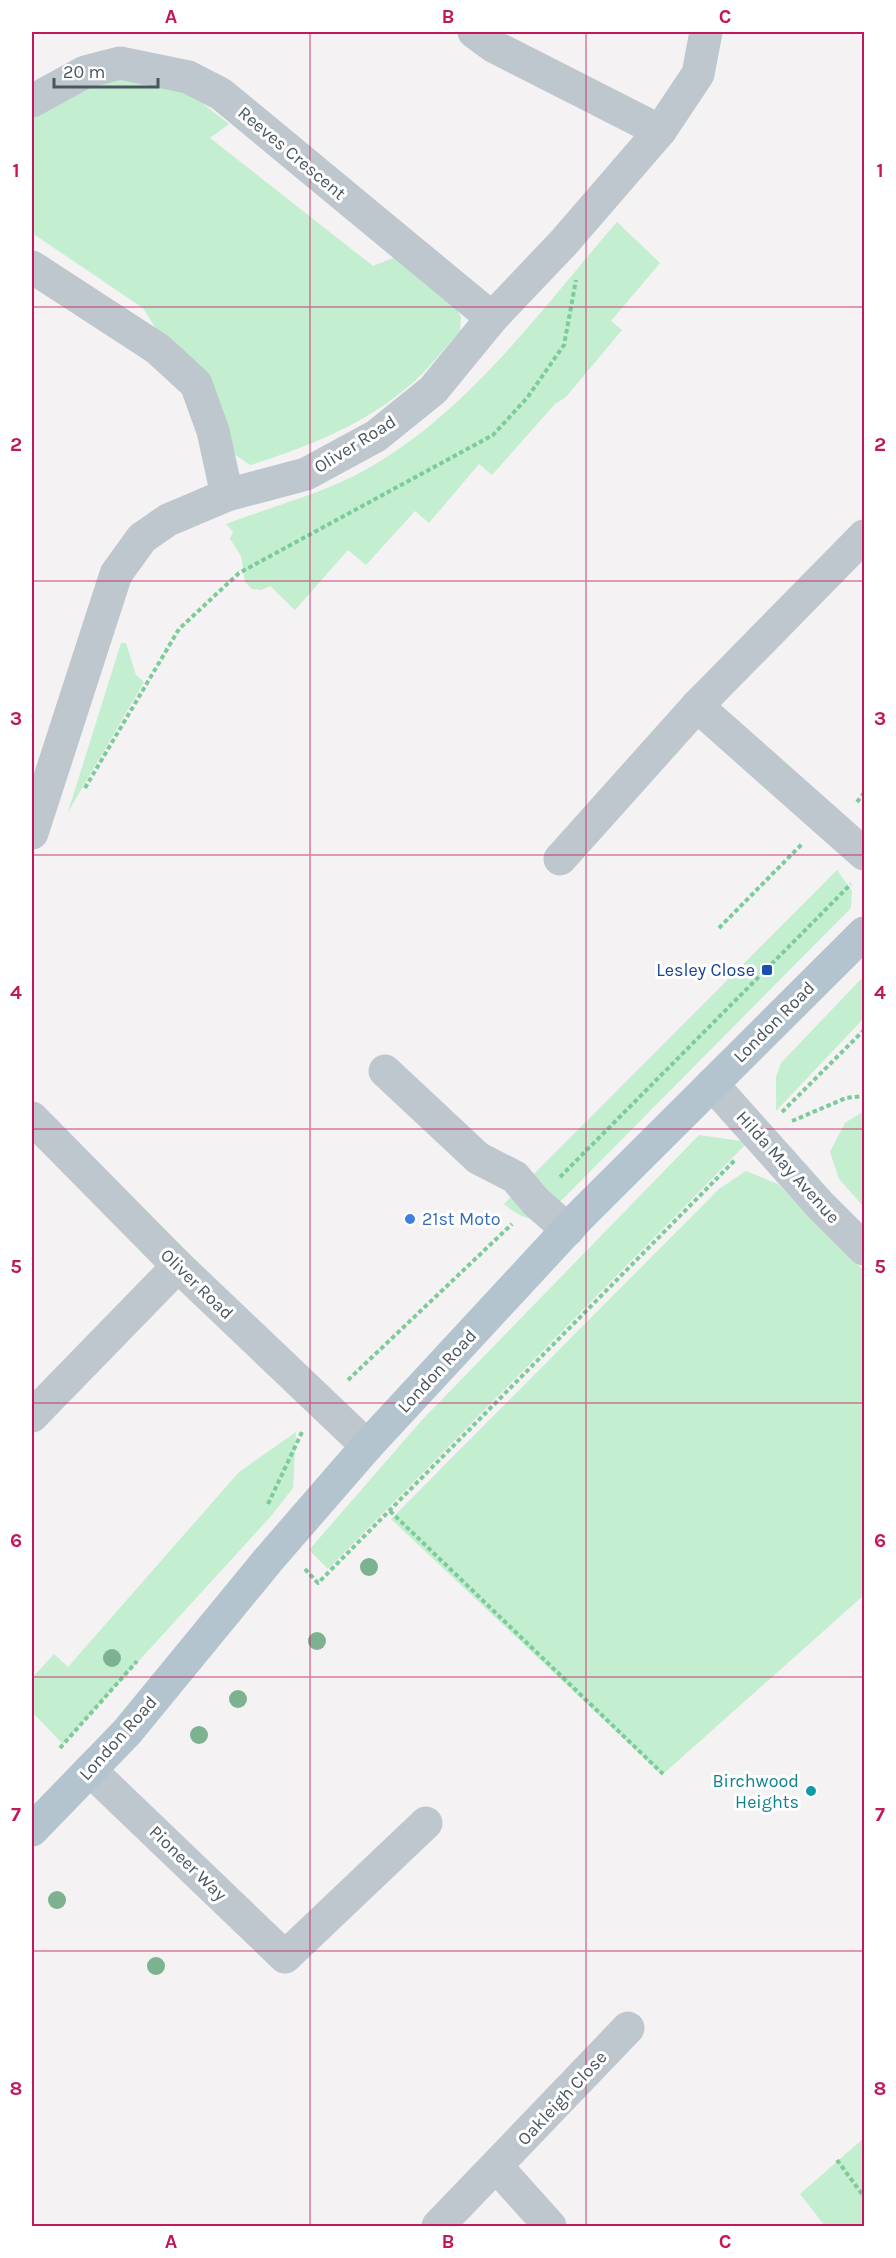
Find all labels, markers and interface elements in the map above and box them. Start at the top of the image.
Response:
text: A [165,5,178,28]
text: B [442,5,454,28]
text: C [719,5,731,28]
scale bar [54,51,158,89]
text: 20 m [63,61,105,83]
street label: Reeves Crescent [234,102,351,205]
text: 1 [12,159,20,182]
text: 1 [876,159,884,182]
street label: Oliver Road [310,410,400,478]
text: 2 [10,433,22,456]
text: 2 [874,433,886,456]
text: 3 [10,707,22,730]
text: 3 [874,707,886,730]
place label: Lesley Close [656,959,755,981]
marker: Lesley Close [760,963,774,977]
street label: London Road [729,977,819,1067]
text: 4 [10,981,22,1004]
text: 4 [874,981,886,1004]
street label: Hilda May Avenue [732,1106,844,1228]
place label: 21st Moto [422,1208,501,1230]
marker: 21st Moto [403,1212,417,1226]
street label: Oliver Road [156,1244,238,1324]
text: 5 [10,1255,22,1278]
text: 5 [874,1255,886,1278]
street label: London Road [393,1325,481,1417]
text: 6 [10,1529,22,1552]
text: 6 [874,1529,886,1552]
street label: London Road [74,1691,162,1785]
place label: Birchwood Heights [712,1770,799,1813]
marker: Birchwood Heights [804,1784,818,1798]
text: 7 [11,1803,21,1826]
text: 7 [875,1803,885,1826]
street label: Pioneer Way [145,1821,232,1906]
street label: Oakleigh Close [513,2046,611,2150]
text: 8 [10,2077,22,2100]
text: 8 [874,2077,886,2100]
text: A [165,2230,178,2253]
text: B [442,2230,454,2253]
text: C [719,2230,731,2253]

